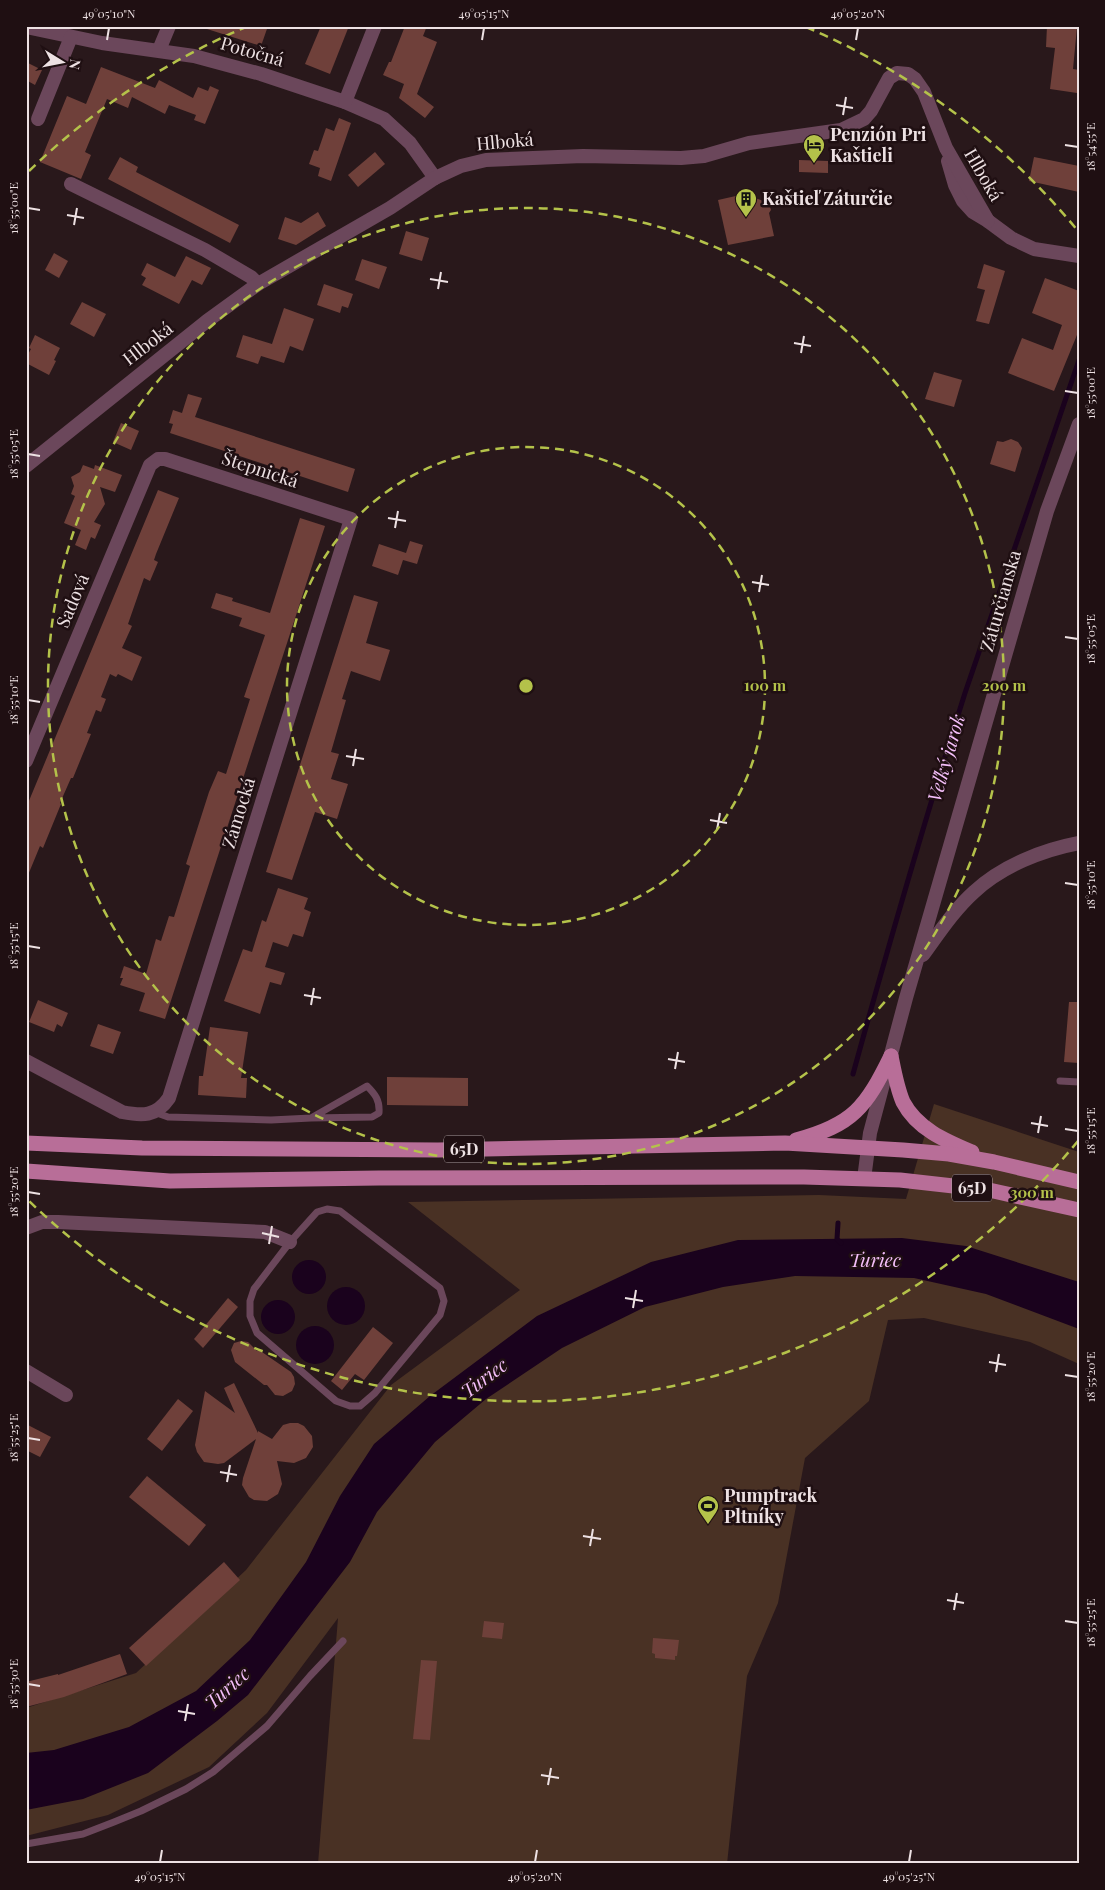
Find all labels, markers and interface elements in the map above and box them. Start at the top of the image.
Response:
text: 49°05'10"N [82,5,136,21]
text: 49°05'15"N [458,5,510,21]
text: 49°05'20"N [831,5,886,21]
street label: Potočná [218,31,287,72]
north arrow [38,38,88,88]
text: N [65,58,86,71]
place label: Penzión Pri Kaštieli [830,122,927,167]
text: 18°54'55"E [1082,123,1098,171]
street label: Hlboká [475,127,535,155]
hotel icon: Penzión Pri Kaštieli [802,133,826,164]
street label: Hlboká [959,144,1009,205]
text: 18°55'00"E [5,182,21,234]
place label: Kaštieľ Záturčie [762,186,893,210]
building icon: Kaštieľ Záturčie [734,187,758,218]
street label: Hlboká [117,316,177,370]
text: 18°55'00"E [1082,367,1098,419]
text: 18°55'05"E [5,429,21,479]
street label: Štepnická [219,445,302,493]
street label: Záturčianska [974,547,1026,654]
street label: Sadová [50,570,94,631]
text: 18°55'05"E [1082,614,1098,664]
text: 18°55'10"E [5,675,21,725]
text: 100 m [744,675,787,695]
text: 200 m [982,675,1027,695]
centre of rings [517,677,535,695]
water label: Veľký jarok [920,711,970,805]
street label: Zámocká [216,774,260,851]
text: 18°55'10"E [1082,860,1098,910]
text: 18°55'15"E [5,922,21,970]
text: 18°55'15"E [1082,1107,1098,1155]
road number: 65D [444,1136,484,1162]
text: 18°55'20"E [5,1167,21,1217]
road number: 65D [952,1174,992,1202]
text: 300 m [1010,1182,1054,1202]
water label: Turiec [849,1246,902,1272]
water label: Turiec [455,1351,513,1403]
text: 18°55'20"E [1082,1352,1098,1402]
text: 18°55'25"E [5,1414,21,1462]
place label: Pumptrack Pltníky [724,1483,818,1528]
sports icon: Pumptrack Pltníky [696,1494,720,1525]
text: 18°55'25"E [1082,1599,1098,1647]
text: 18°55'30"E [5,1659,21,1709]
water label: Turiec [198,1660,255,1714]
text: 49°05'15"N [134,1868,186,1884]
text: 49°05'20"N [508,1868,563,1884]
text: 49°05'25"N [883,1868,936,1884]

